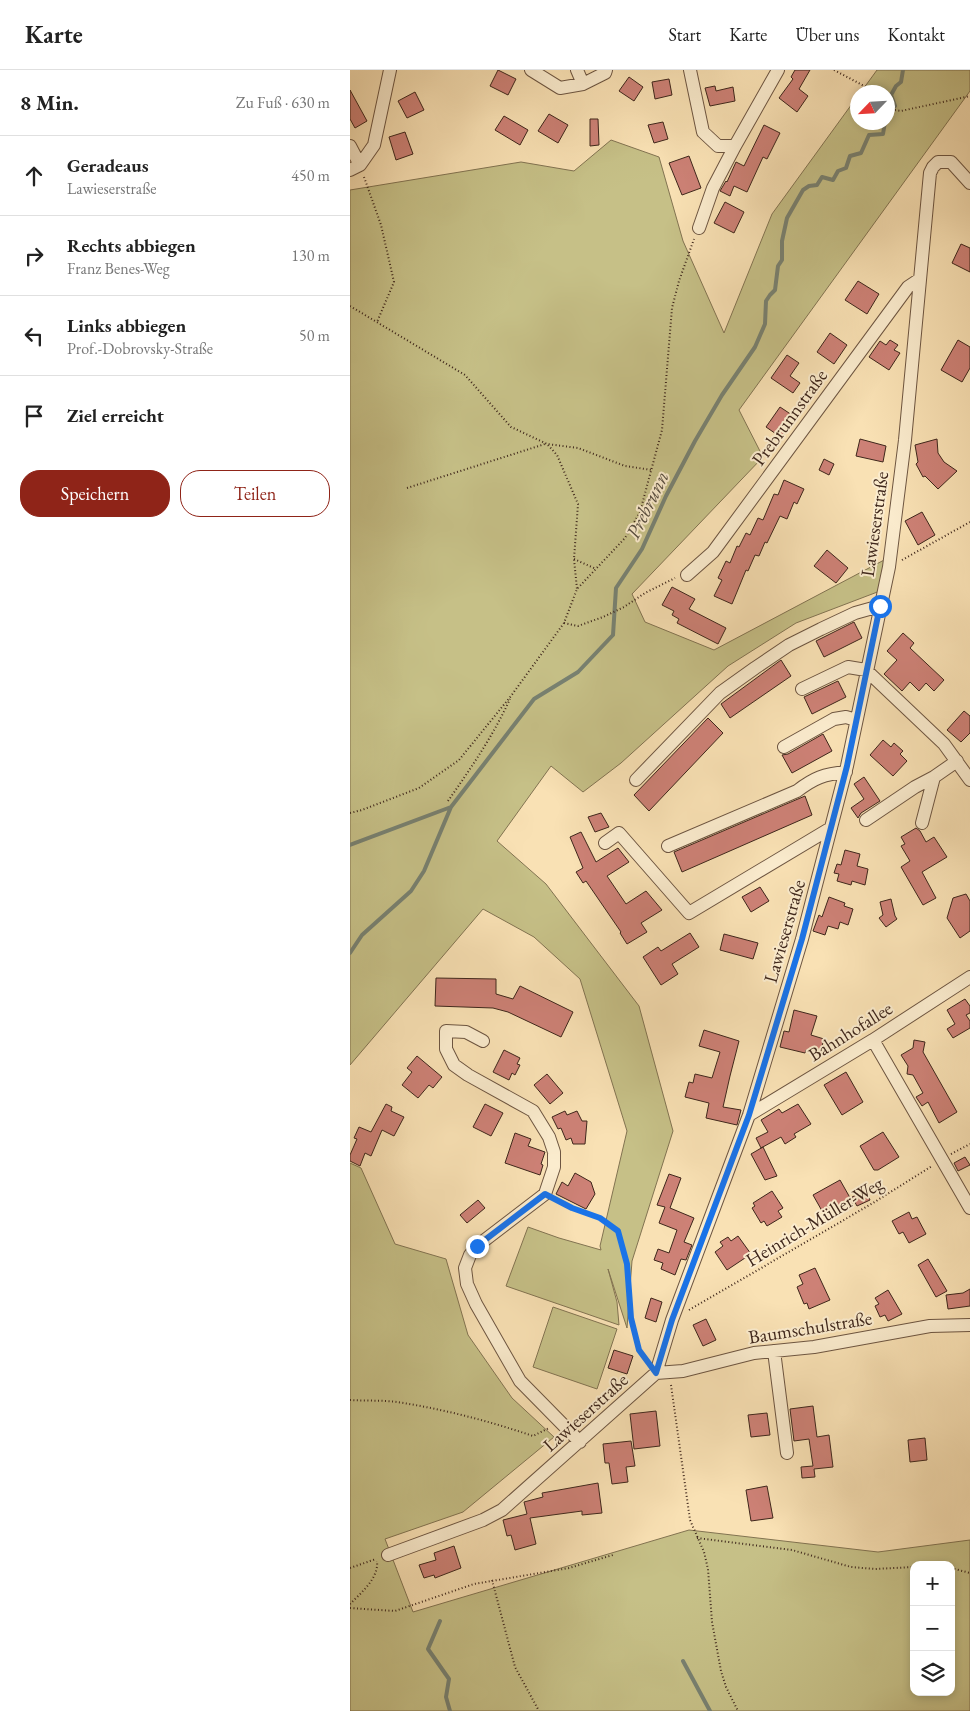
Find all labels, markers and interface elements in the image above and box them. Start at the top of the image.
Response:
text: Karte [25,19,83,50]
text: Start [668,23,701,46]
text: Karte [729,23,767,46]
text: Über uns [795,23,859,46]
text: Kontakt [887,23,945,46]
north arrow [850,85,895,130]
text: 8 Min. [20,89,79,116]
text: Zu Fuß · 630 m [236,92,330,113]
text: Geradeaus [67,153,149,178]
icon: ahead [20,162,48,190]
text: 450 m [291,165,330,186]
text: Lawieserstraße [67,178,157,199]
text: Rechts abbiegen [67,233,196,258]
icon: right [20,242,48,270]
text: 130 m [291,245,330,266]
text: Franz Benes-Weg [67,258,170,279]
text: Links abbiegen [67,313,186,338]
icon: left [20,322,48,350]
text: 50 m [299,325,330,346]
text: Prof.-Dobrovsky-Straße [67,338,213,359]
street label: Prebrunnstraße [746,364,833,471]
icon: arrive [20,402,48,430]
text: Ziel erreicht [67,403,164,428]
water label: Prebrunn [619,467,675,543]
button: Speichern [20,470,170,517]
button: Teilen [180,470,330,517]
street label: Lawieserstraße [855,470,894,578]
route start [869,595,892,618]
street label: Lawieserstraße [758,877,811,986]
street label: Bahnhofallee [804,996,897,1067]
street label: Heinrich-Müller-Weg [741,1170,888,1272]
route end [466,1235,489,1258]
street label: Baumschulstraße [747,1305,874,1350]
street label: Lawieserstraße [537,1368,633,1457]
map controls [910,1561,955,1696]
button: + [910,1561,955,1606]
button: − [910,1606,955,1651]
button: layers [910,1651,955,1696]

